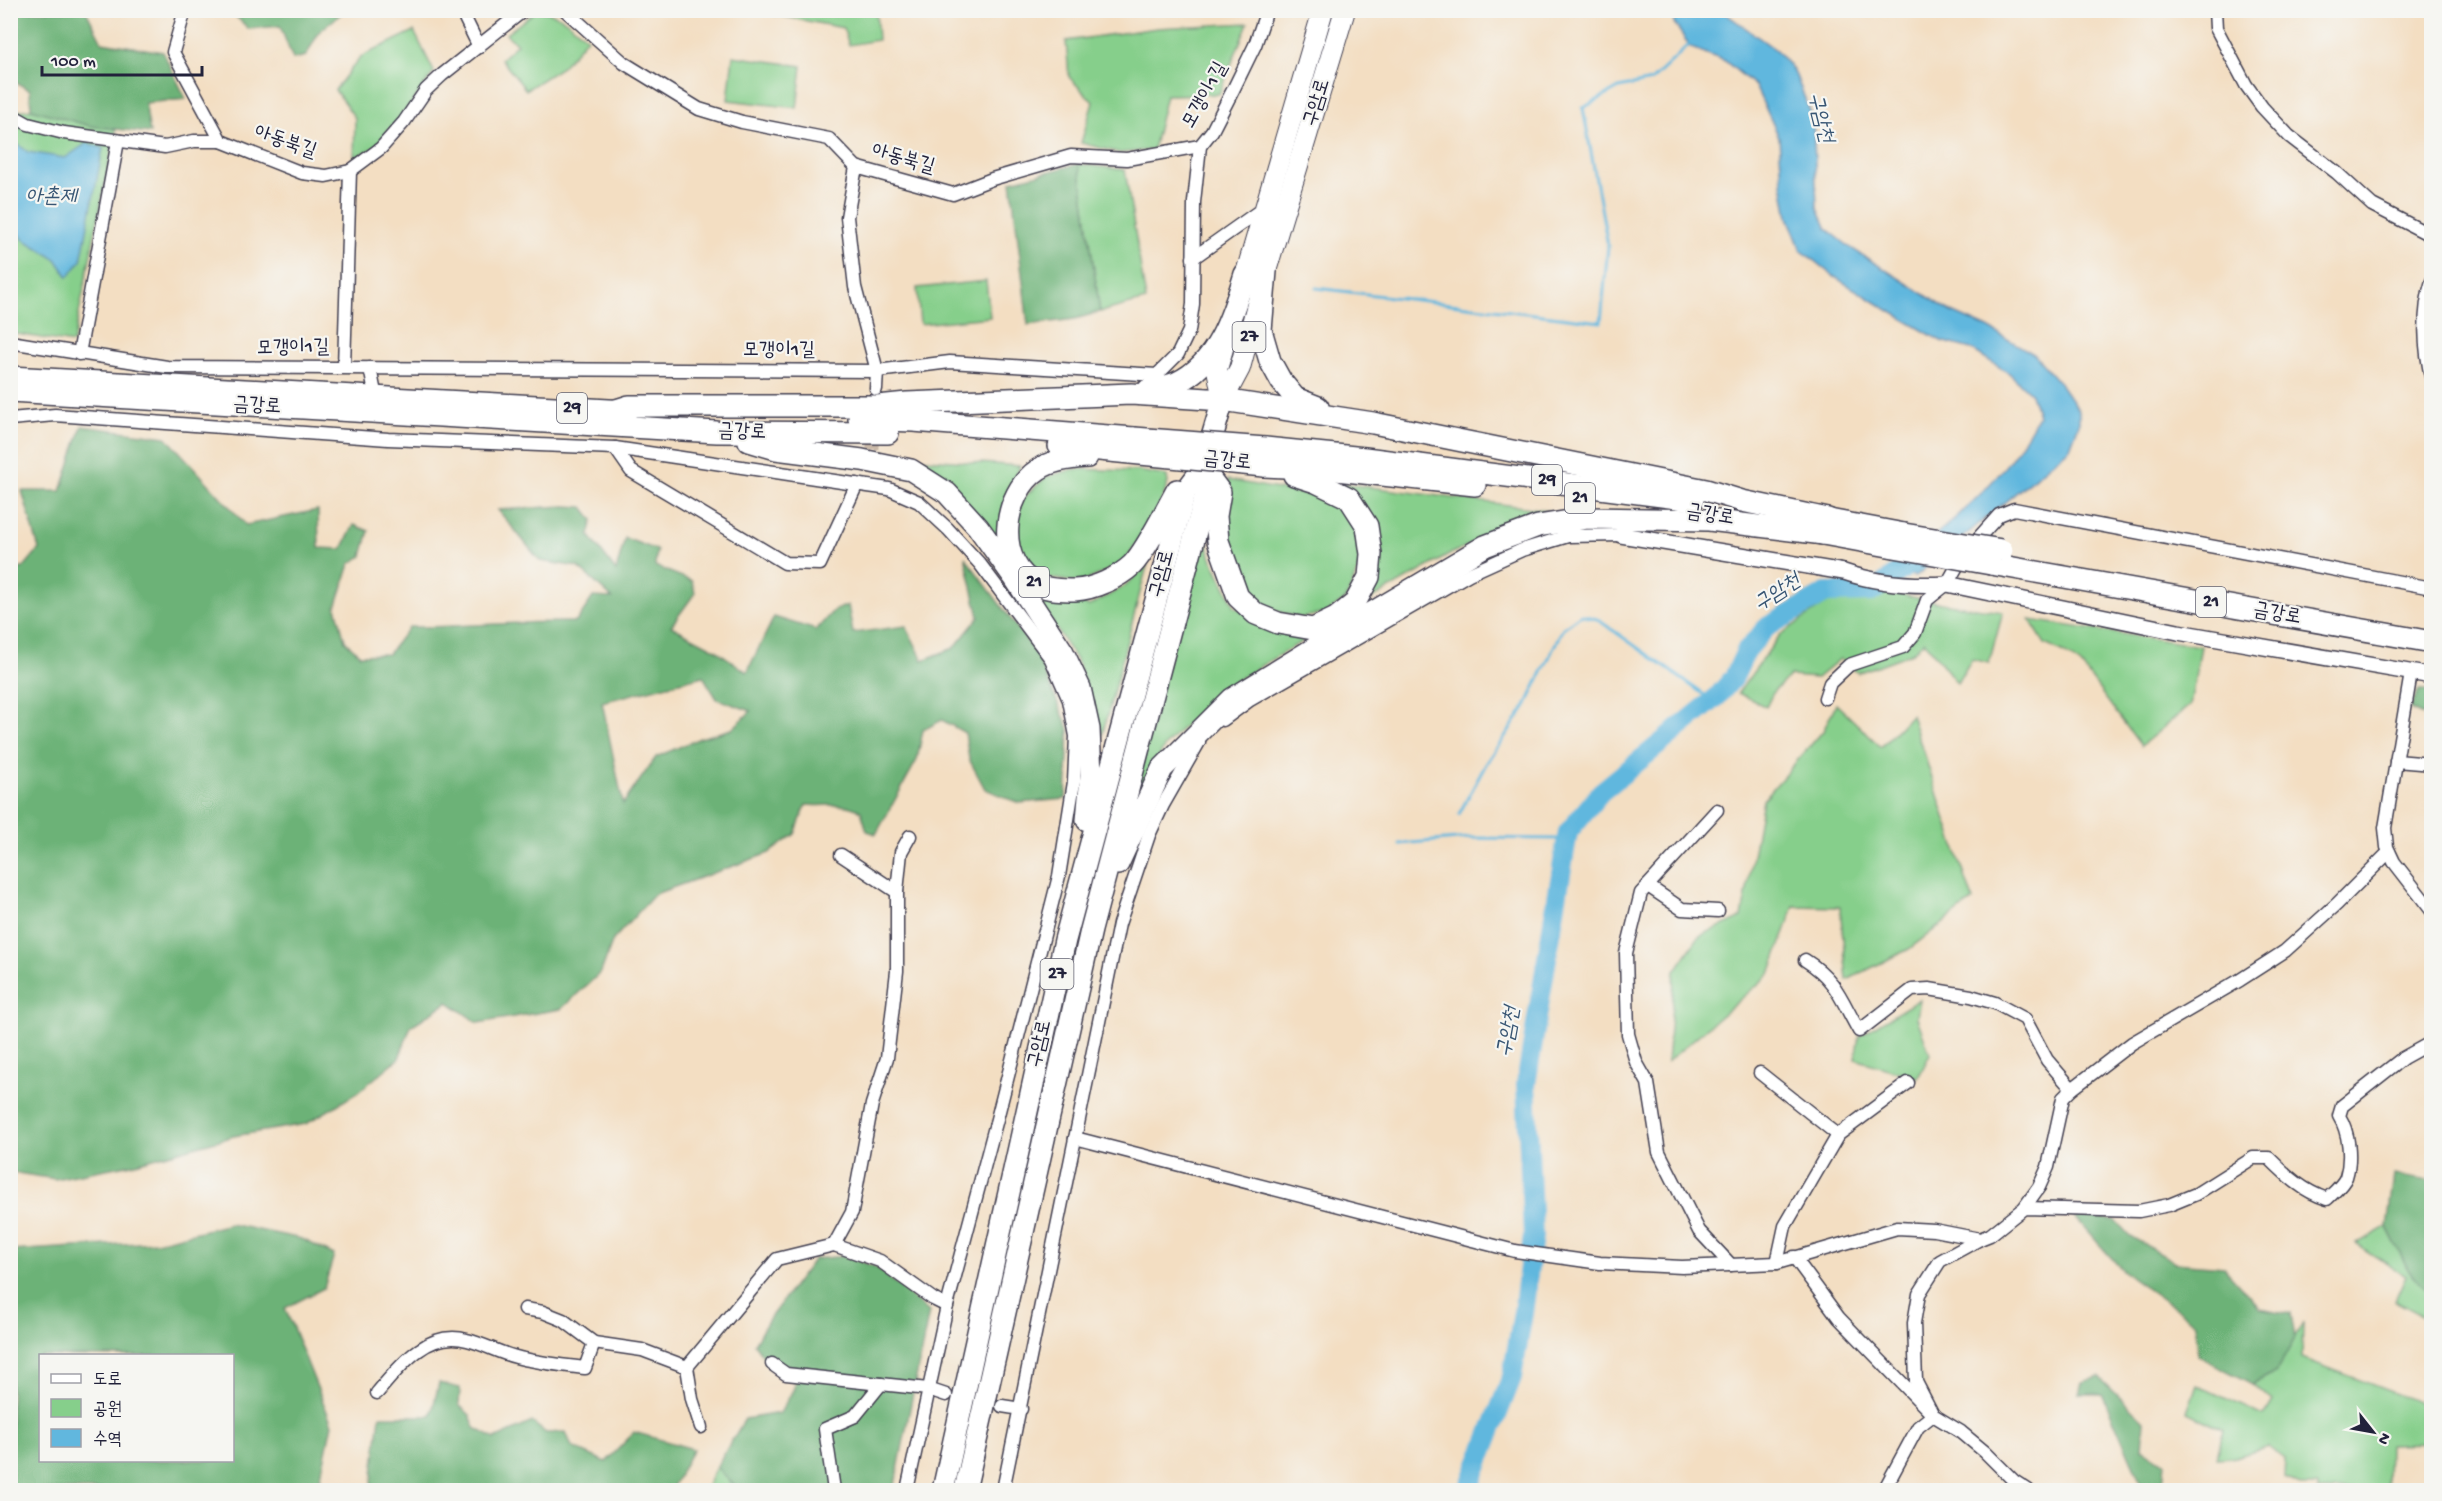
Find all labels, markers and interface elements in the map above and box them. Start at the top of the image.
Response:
scale bar [42,39,202,77]
text: 100 m [50,52,96,73]
street label: 모갱이1길 [1178,59,1234,133]
street label: 구암로 [1300,77,1336,129]
water label: 구암천 [1801,90,1838,148]
street label: 아동북길 [251,122,319,164]
street label: 아동북길 [869,140,937,180]
water label: 아촌제 [26,185,79,211]
road number: 27 [1232,322,1266,352]
street label: 모갱이1길 [257,337,329,361]
street label: 모갱이1길 [743,340,815,363]
road number: 29 [557,393,587,423]
street label: 금강로 [232,394,282,420]
street label: 금강로 [717,421,767,445]
street label: 금강로 [1202,448,1252,476]
road number: 29 [1532,465,1562,495]
road number: 21 [1565,483,1595,513]
street label: 금강로 [1684,501,1736,531]
street label: 구암로 [1146,548,1180,600]
road number: 21 [1019,567,1049,597]
water label: 구암천 [1750,569,1808,618]
road number: 21 [2196,587,2226,617]
street label: 금강로 [2251,599,2303,631]
road number: 27 [1040,959,1074,989]
water label: 구암천 [1493,1003,1527,1059]
street label: 구암로 [1024,1018,1058,1070]
legend [39,1354,234,1462]
text: 도로 [93,1370,122,1391]
text: 공원 [93,1400,122,1421]
north arrow [2343,1402,2403,1462]
text: N [2372,1429,2394,1448]
text: 수역 [93,1430,122,1451]

